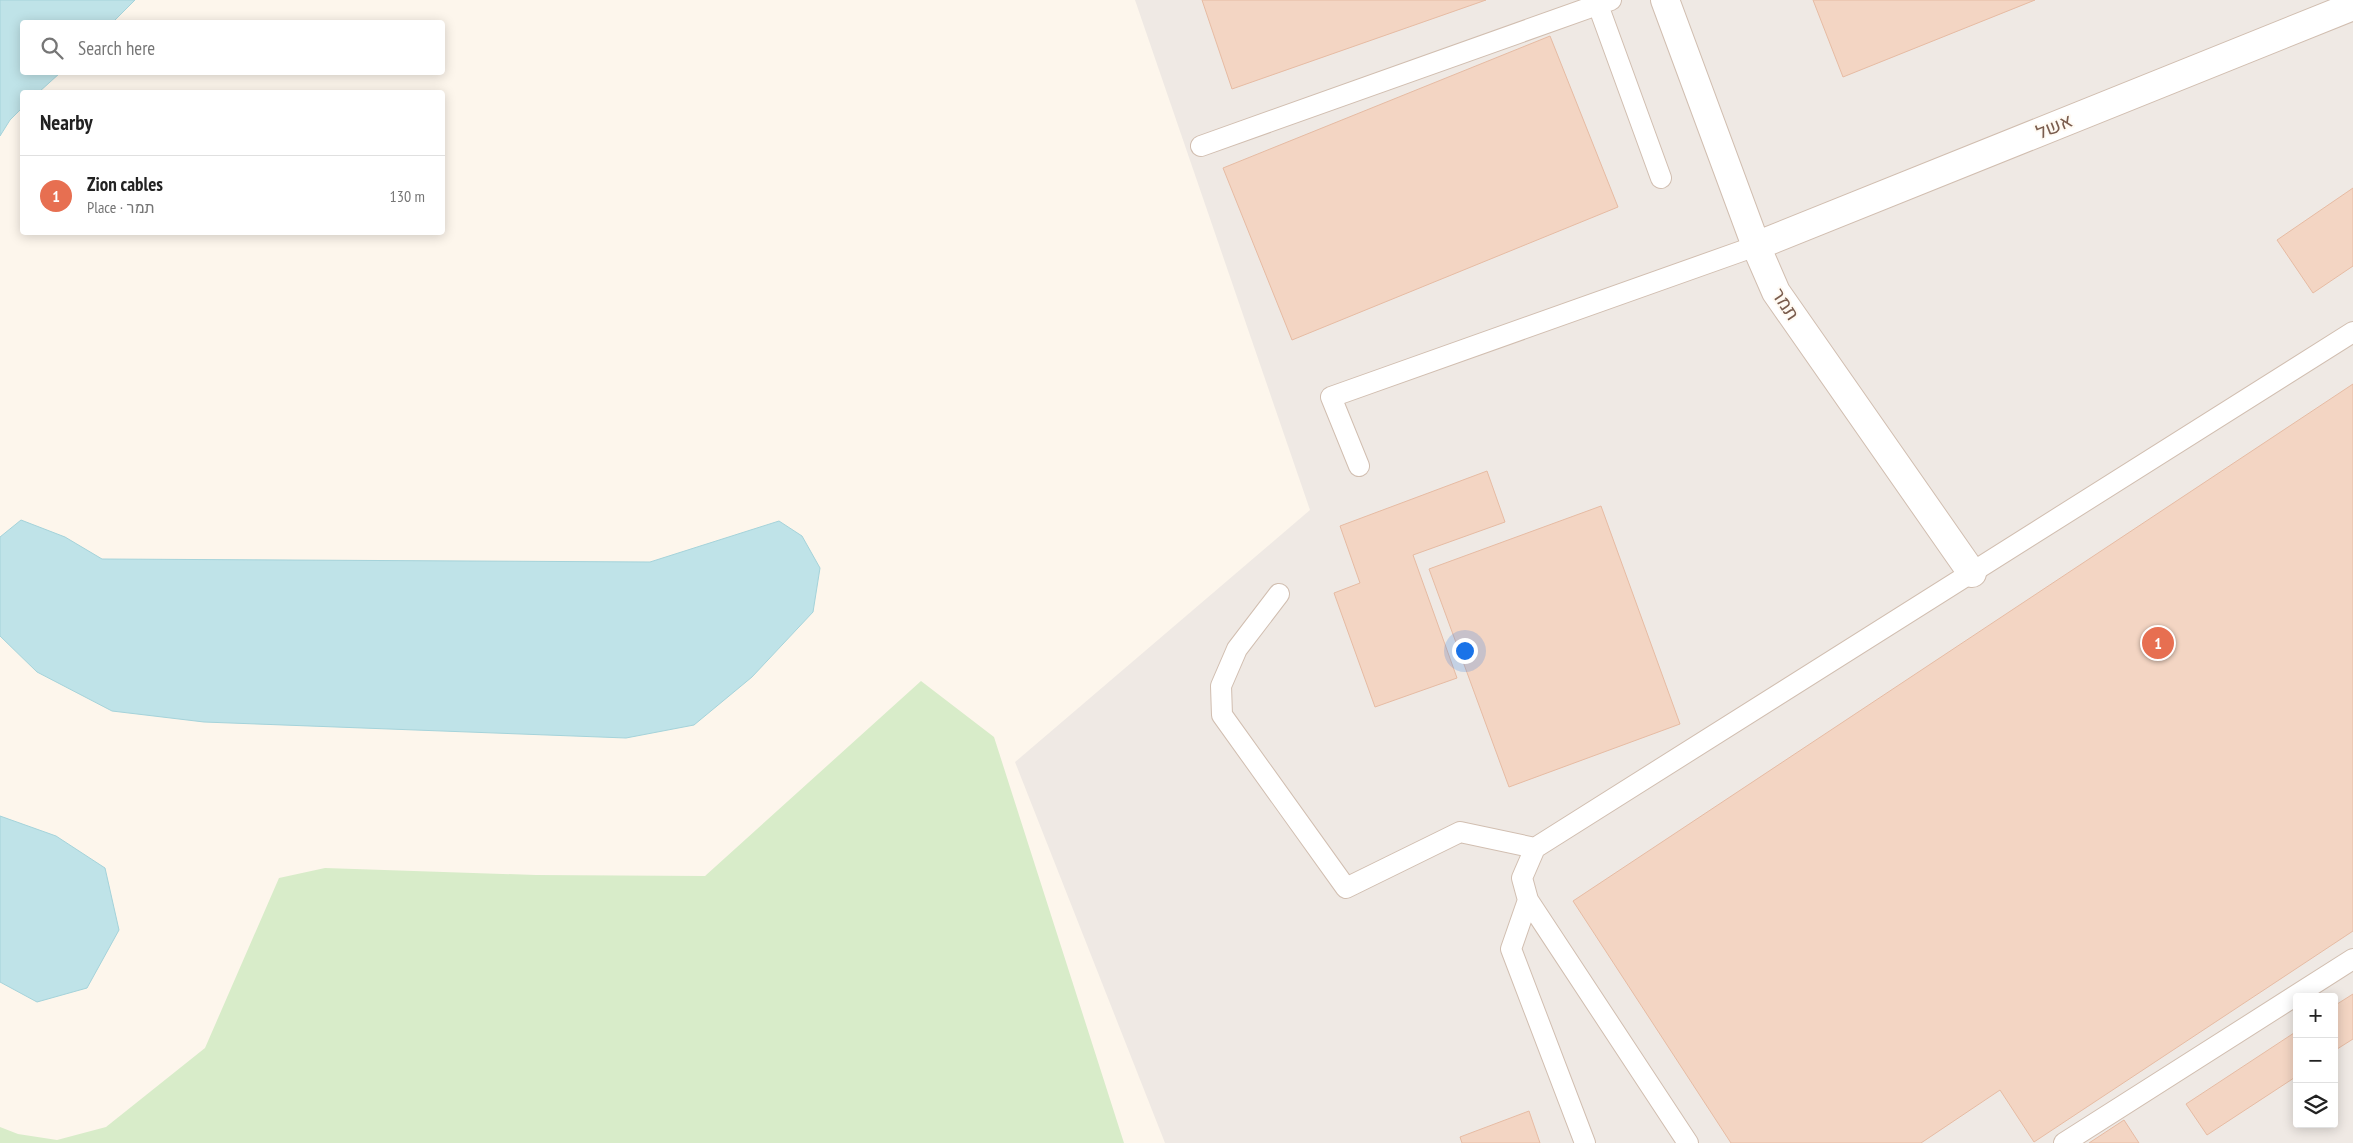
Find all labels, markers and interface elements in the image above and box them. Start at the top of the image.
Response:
search box [20,20,445,75]
icon: search [38,34,66,62]
text: Search here [78,36,155,60]
street label: אשל [2032,108,2076,144]
text: Nearby [40,109,93,136]
text: Zion cables [87,172,163,196]
text: 1 [52,186,60,206]
text: 130 m [390,186,425,206]
text: Place · תמר [87,197,155,217]
street label: תמר [1767,284,1805,324]
pin: 1 [2142,624,2174,662]
your location [1452,638,1478,664]
map controls [2293,993,2338,1128]
button: + [2293,993,2338,1038]
button: − [2293,1038,2338,1083]
button: layers [2293,1083,2338,1128]

